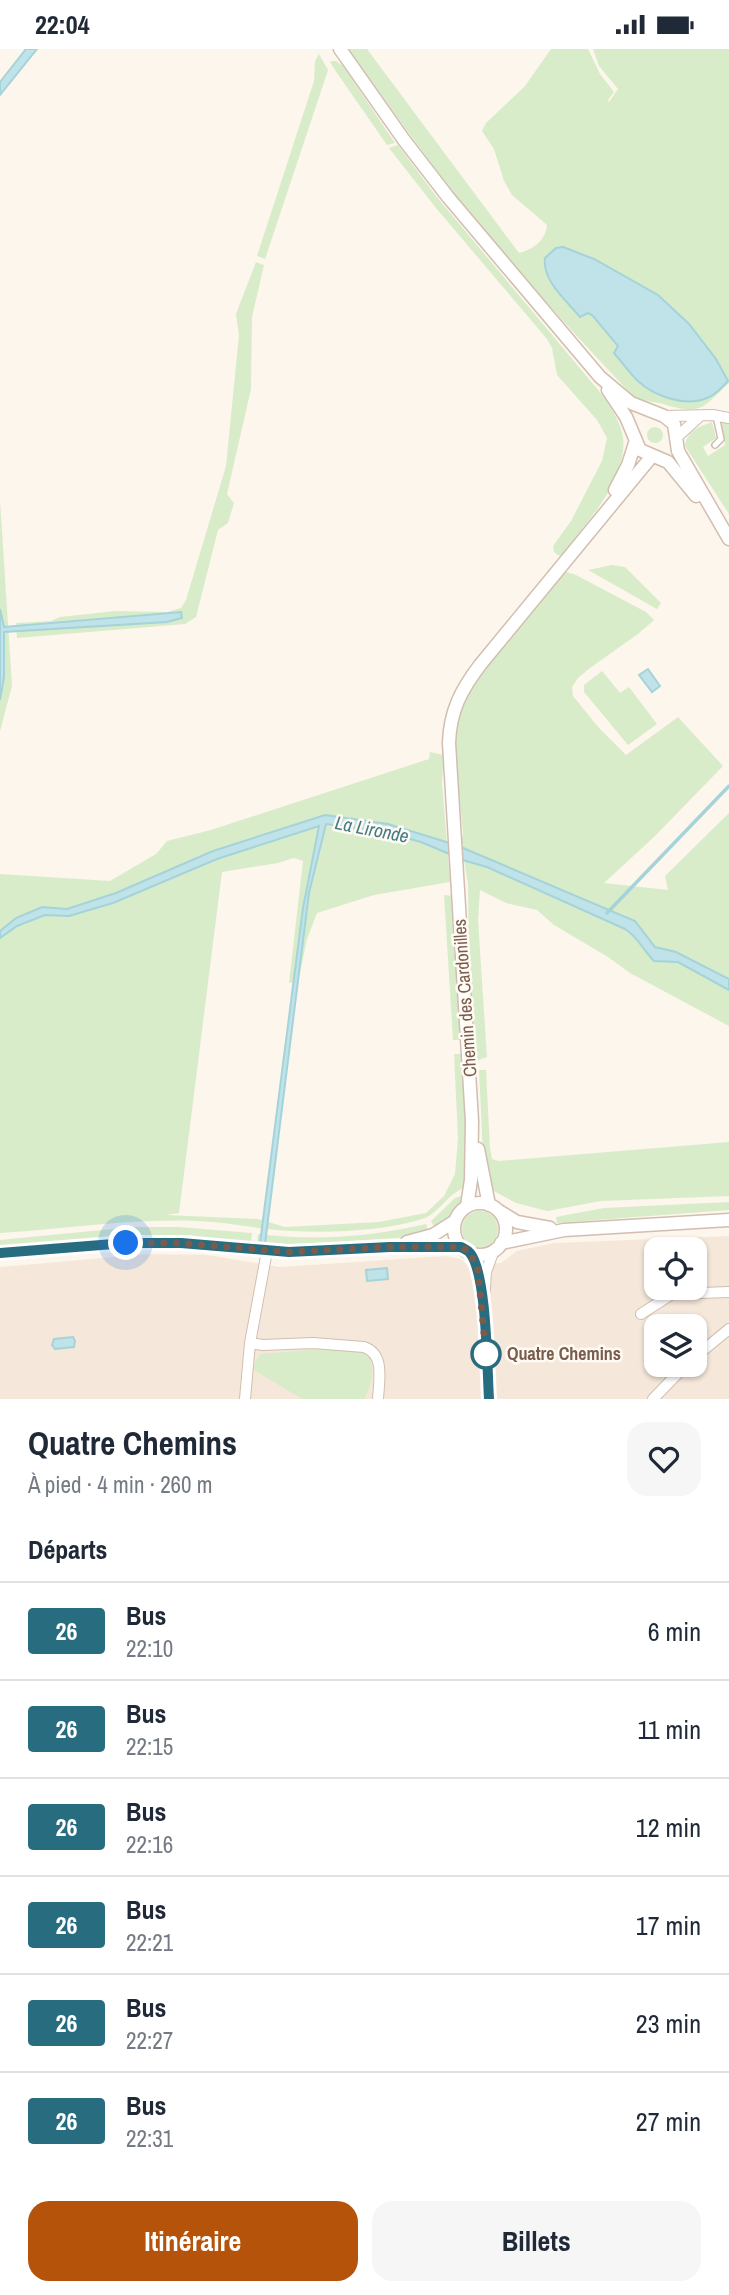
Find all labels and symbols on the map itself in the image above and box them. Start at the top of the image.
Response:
water label: La Lironde [333,809,411,849]
street label: Chemin des Cardonilles [447,918,482,1078]
your location [108,1225,143,1260]
marker: Quatre Chemins [471,1339,501,1369]
place label: Quatre Chemins [507,1341,621,1366]

